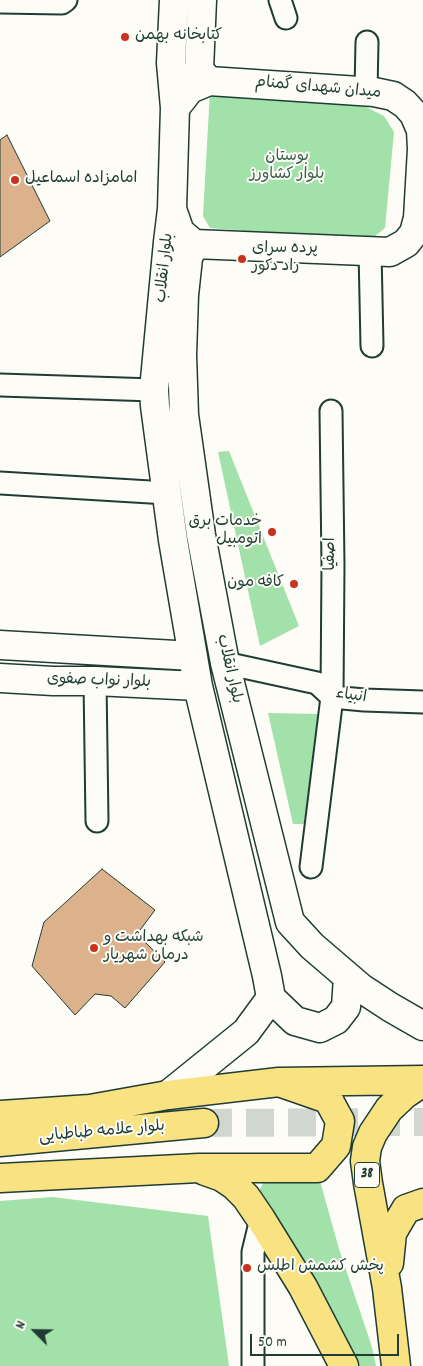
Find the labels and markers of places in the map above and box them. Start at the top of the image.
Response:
place label: کتابخانه بهمن [135,27,222,47]
marker: کتابخانه بهمن [119,31,131,43]
place label: امامزاده اسماعیل [25,170,138,190]
marker: امامزاده اسماعیل [9,174,21,186]
place label: پرده سرای راد دکور [252,240,318,278]
marker: پرده سرای راد دکور [236,253,248,265]
place label: خدمات برق اتومبیل [188,513,262,551]
marker: خدمات برق اتومبیل [266,526,278,538]
place label: کافه مون [227,574,284,594]
marker: کافه مون [288,578,300,590]
place label: شبکه بهداشت و درمان شهریار [104,929,204,967]
marker: شبکه بهداشت و درمان شهریار [88,942,100,954]
place label: پخش کشمش اطلس [257,1258,384,1278]
marker: پخش کشمش اطلس [241,1262,253,1274]

